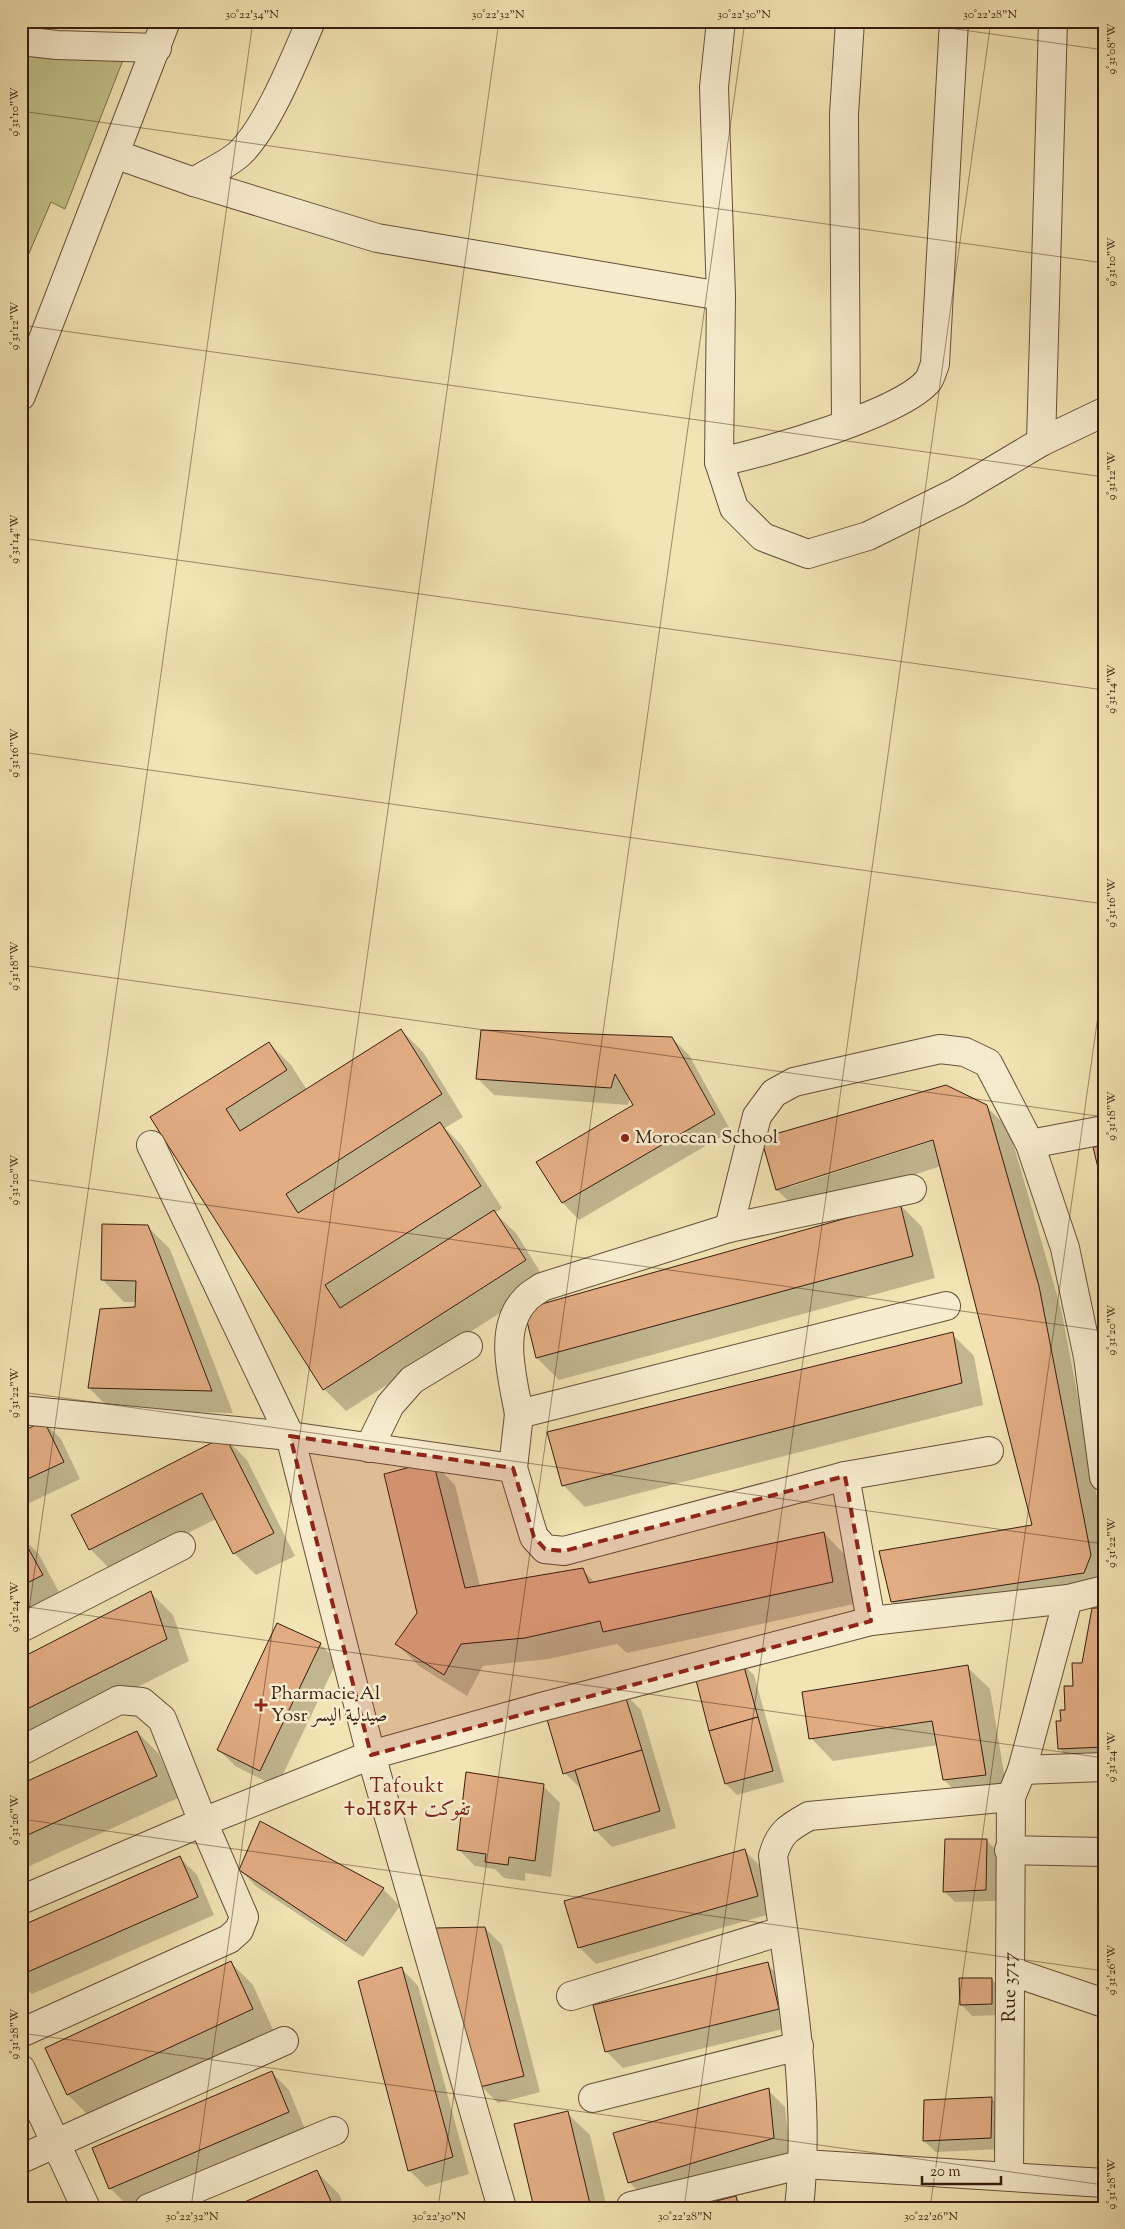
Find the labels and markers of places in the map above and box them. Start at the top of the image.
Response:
place label: Moroccan School [635,1125,778,1152]
marker: Moroccan School [619,1132,631,1144]
place label: Pharmacie Al Yosr صيدلية اليسر [271,1681,388,1730]
marker: Pharmacie Al Yosr صيدلية اليسر [255,1699,267,1711]

